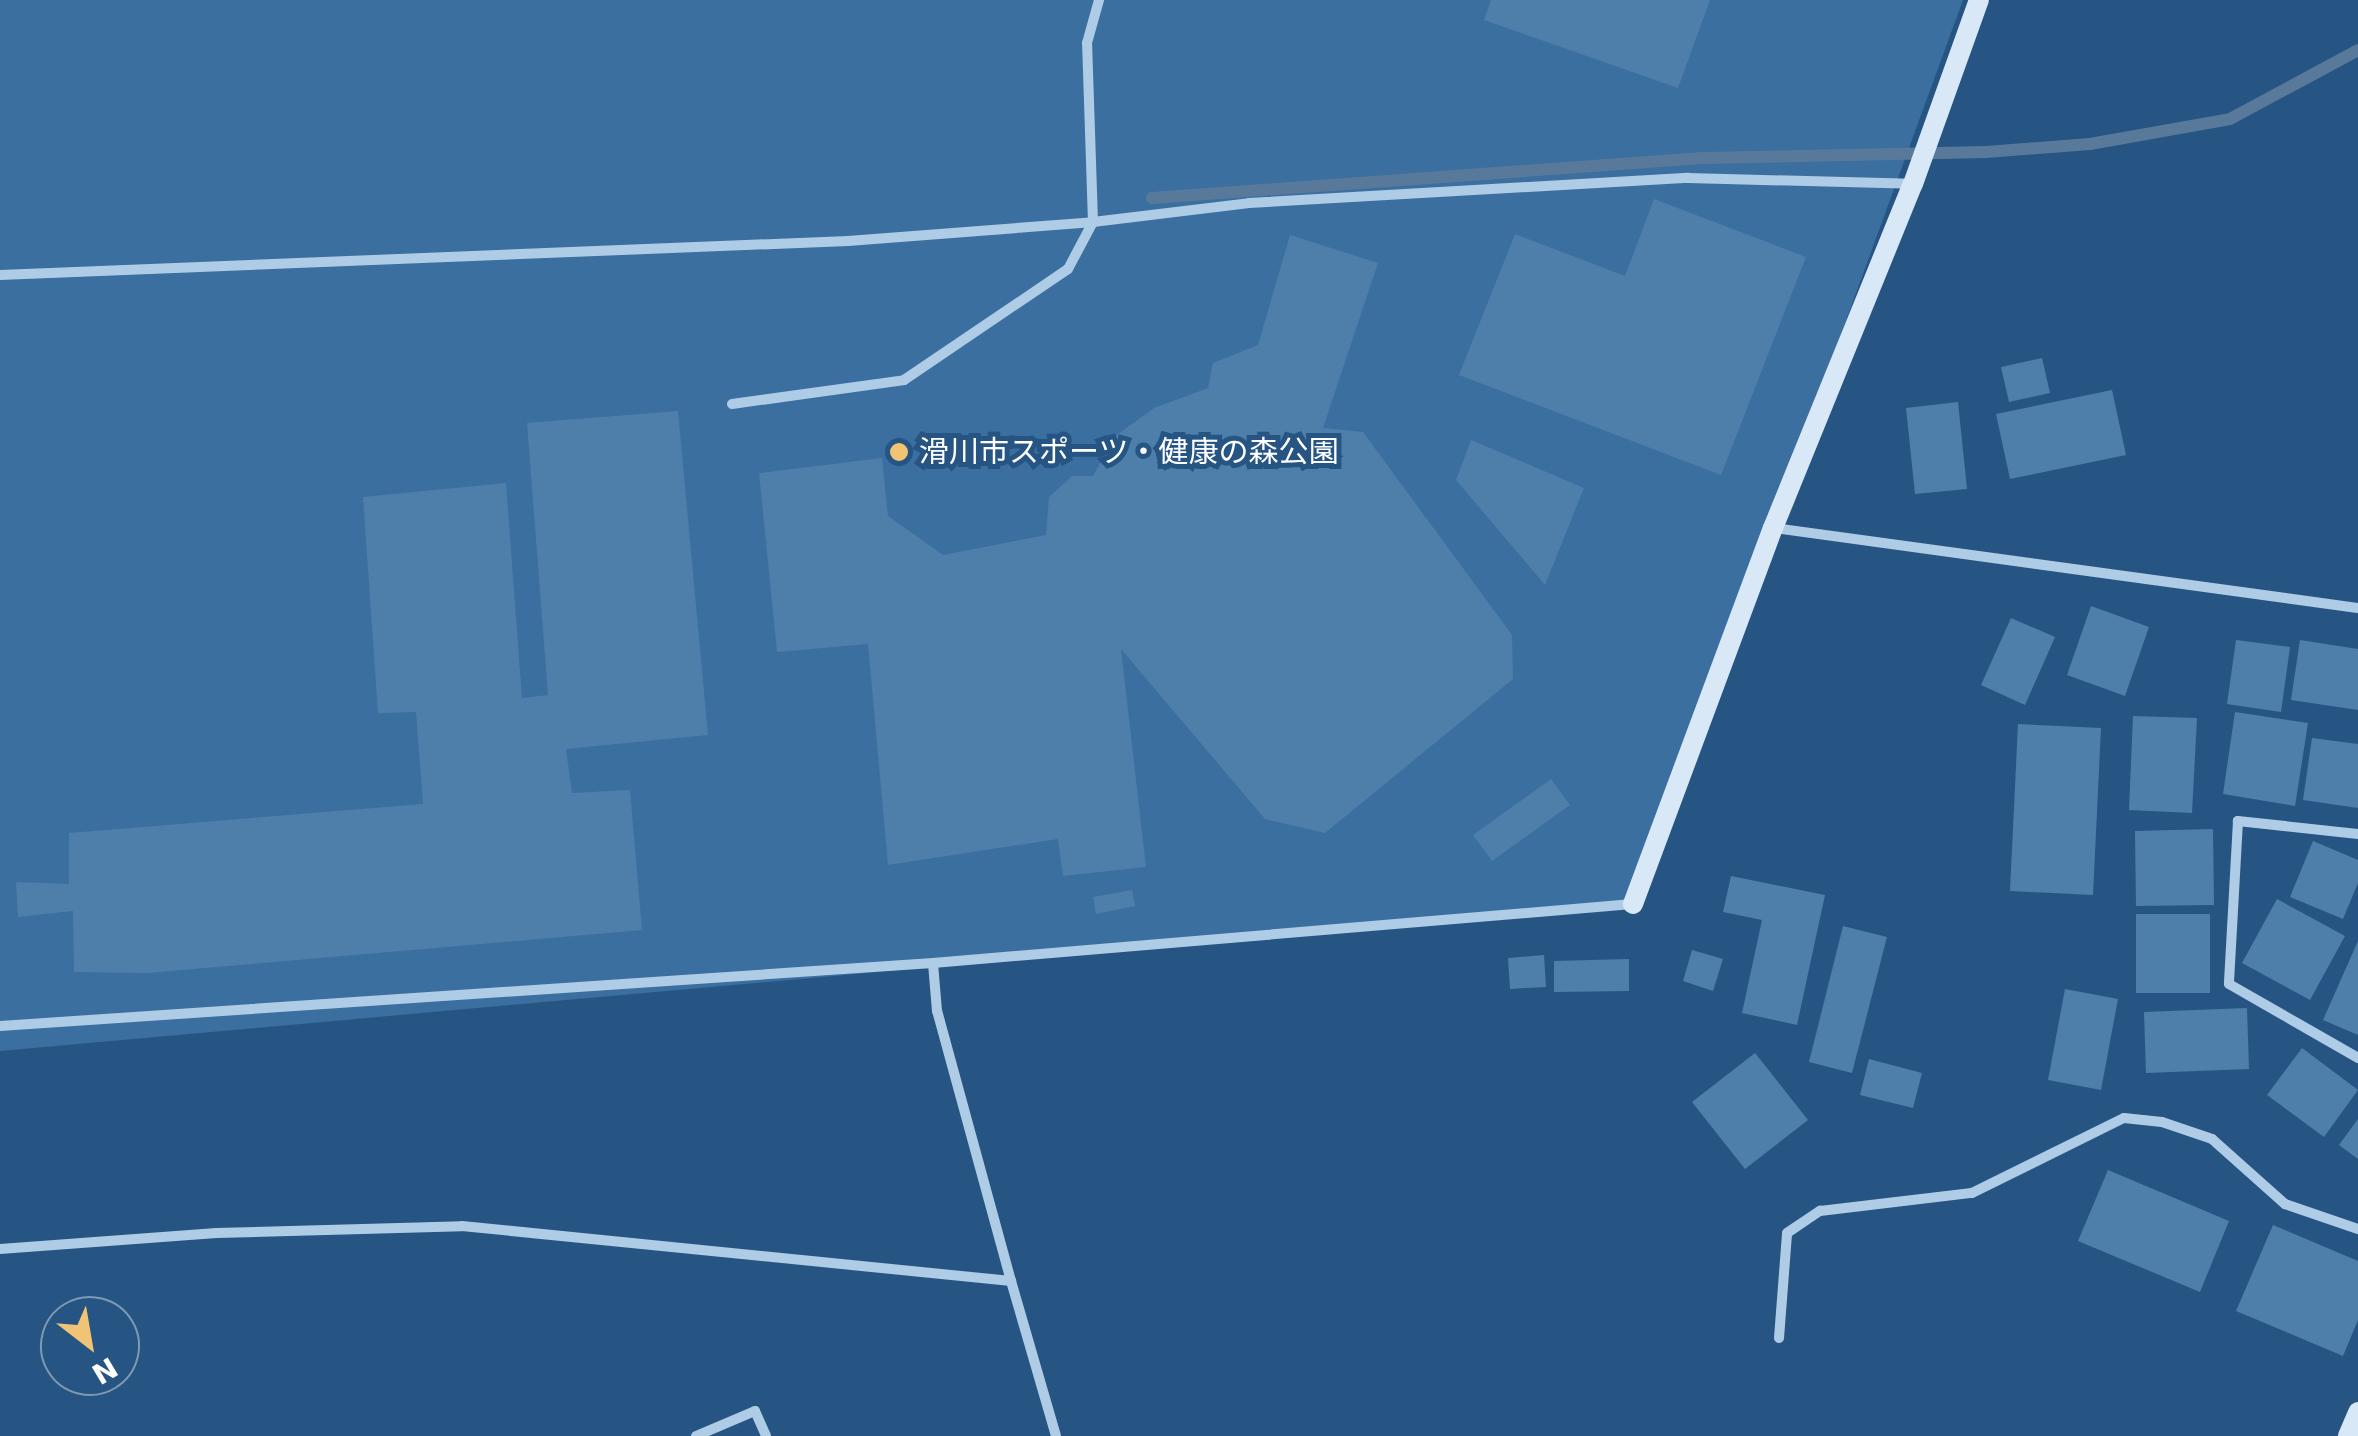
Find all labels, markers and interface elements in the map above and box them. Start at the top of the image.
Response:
place label: 滑川市スポーツ・健康の森公園 [919,434,1339,470]
marker: 滑川市スポーツ・健康の森公園 [888,441,910,463]
north arrow [40,1296,140,1396]
text: N [86,1350,123,1391]

